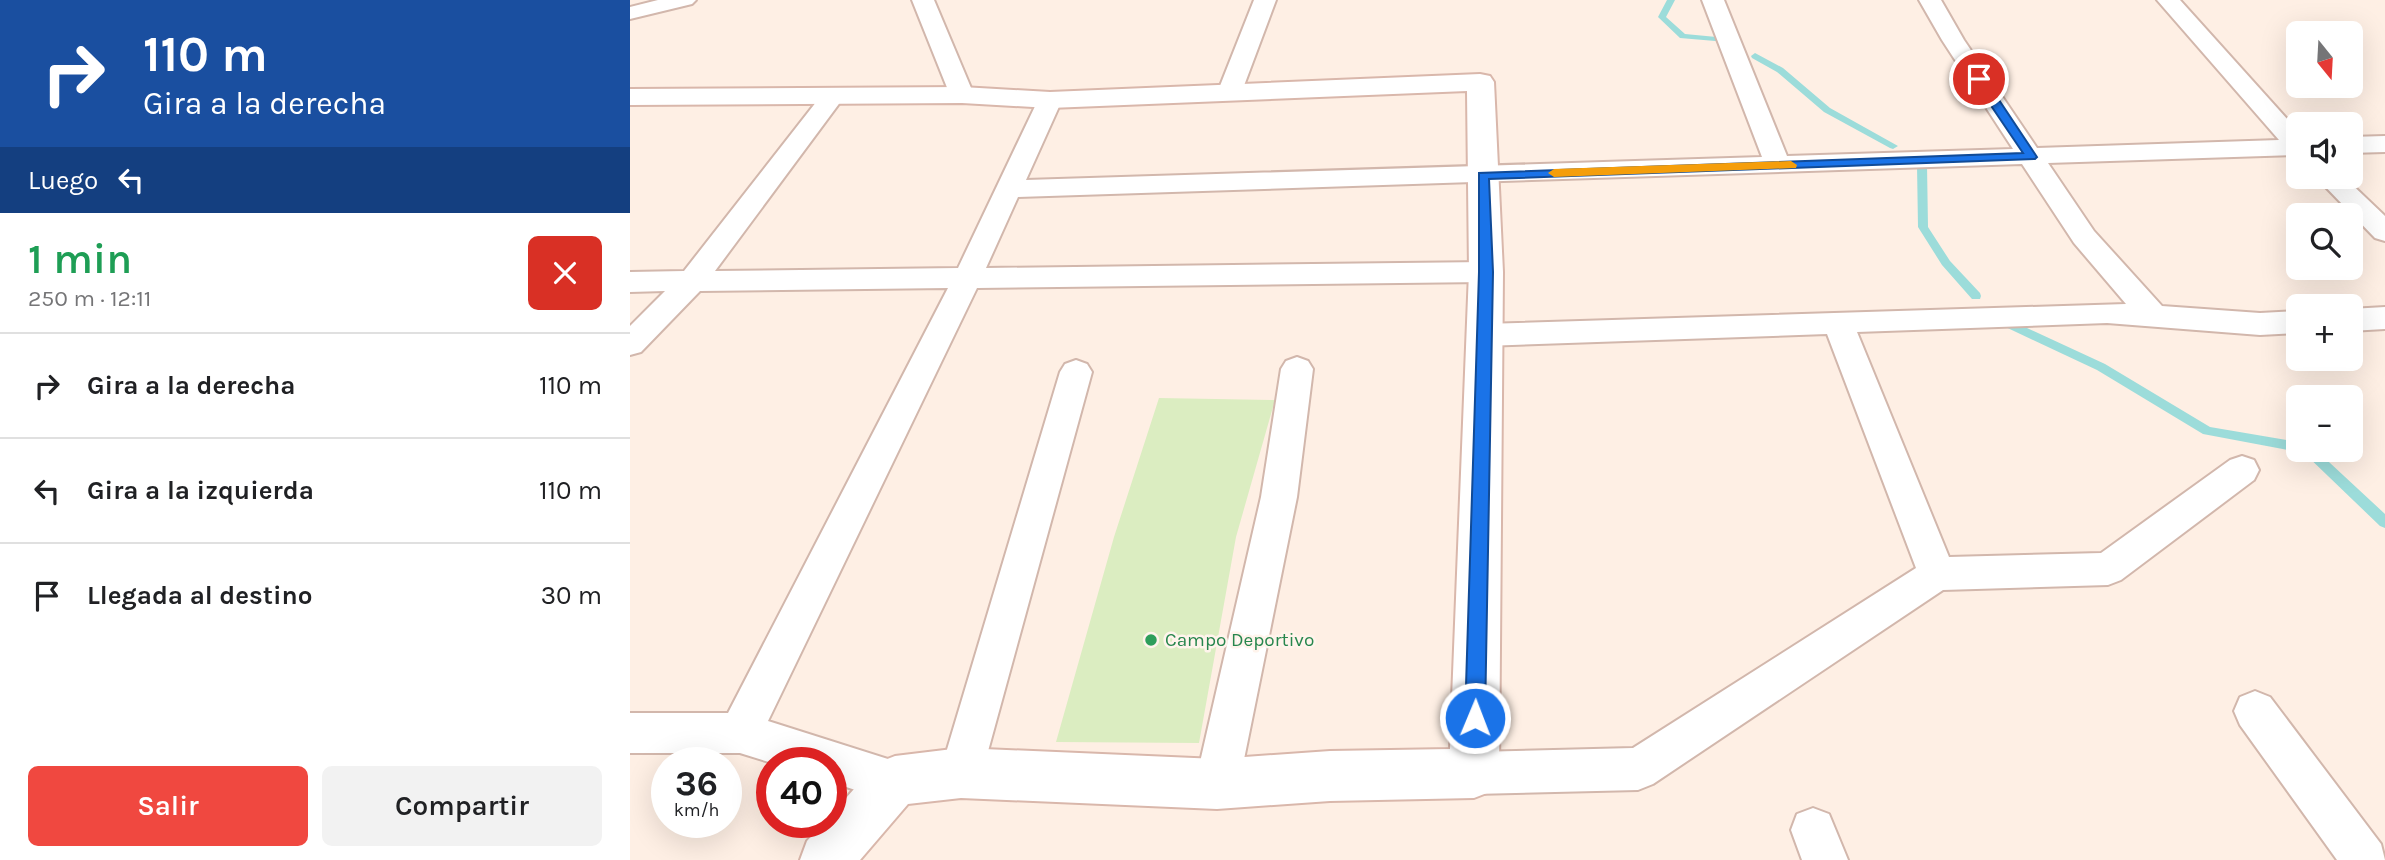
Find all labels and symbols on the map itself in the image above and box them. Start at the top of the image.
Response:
north arrow [2286,21,2362,98]
pin [1949,49,2009,109]
place label: Campo Deportivo [1165,629,1314,651]
marker: Campo Deportivo [1143,632,1159,648]
position arrow [1438,681,1512,755]
speed limit sign: 40 [756,747,847,838]

